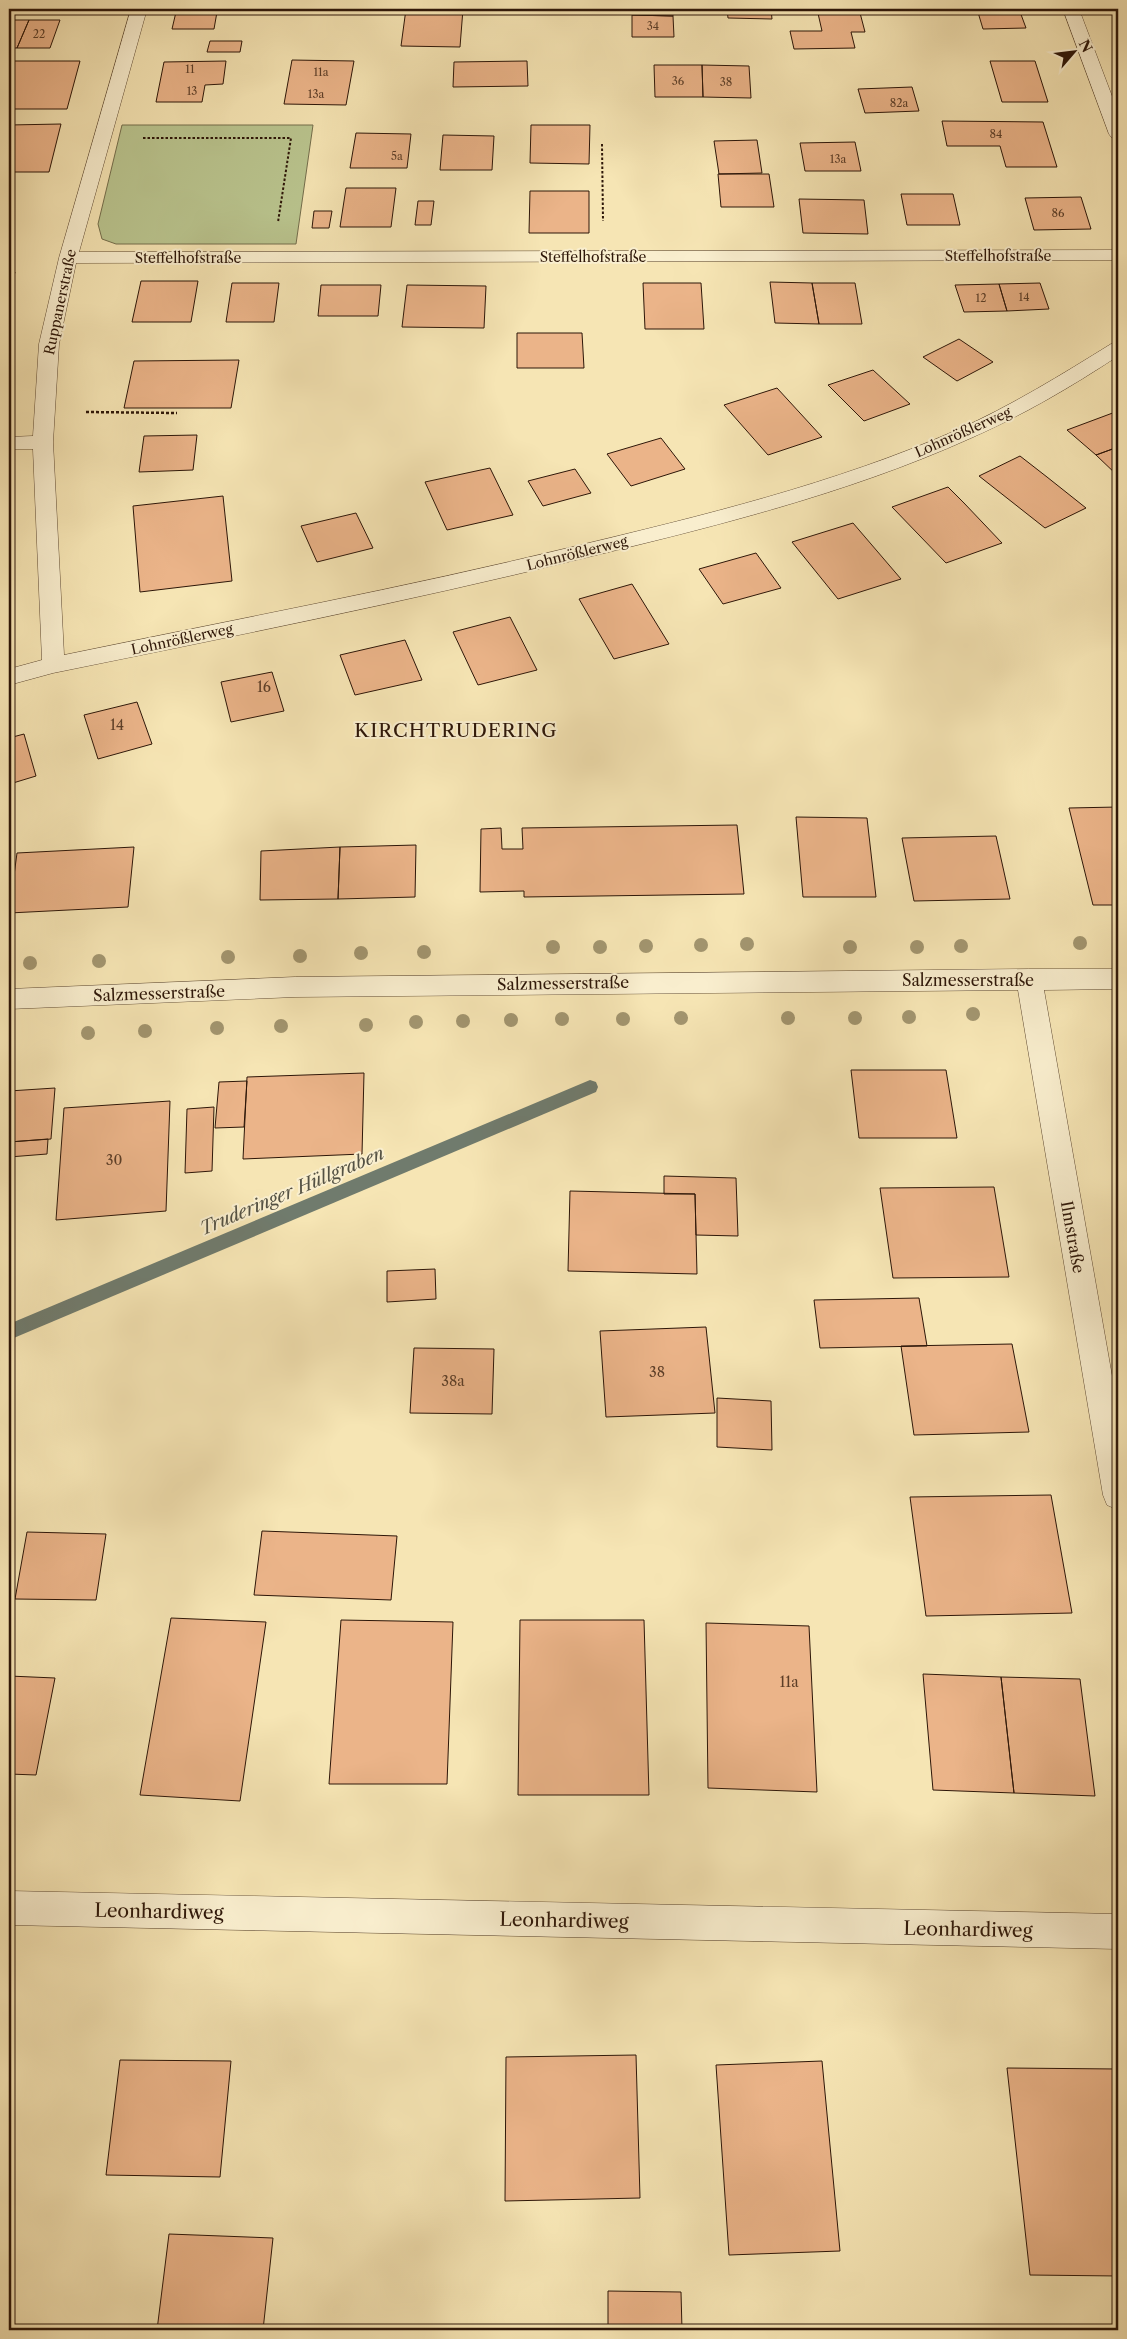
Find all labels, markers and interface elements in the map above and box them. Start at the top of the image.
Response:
house number: 34 [647,19,659,33]
house number: 22 [33,27,45,41]
north arrow [1050,28,1100,78]
text: N [1075,36,1096,55]
house number: 11 [185,62,195,76]
house number: 11a [313,65,329,79]
house number: 36 [672,74,685,88]
house number: 38 [720,75,732,89]
house number: 13 [187,84,197,98]
house number: 13a [308,87,324,101]
house number: 82a [890,96,909,110]
house number: 84 [990,127,1002,141]
house number: 5a [391,149,403,163]
house number: 13a [830,152,846,166]
house number: 86 [1052,206,1065,220]
street label: Ruppanerstraße [40,247,80,357]
street label: Steffelhofstraße [945,247,1051,265]
street label: Steffelhofstraße [540,248,646,266]
street label: Steffelhofstraße [135,249,241,267]
house number: 14 [1019,290,1029,304]
house number: 12 [976,291,986,305]
street label: Lohnrößlerweg [912,402,1015,461]
street label: Lohnrößlerweg [525,532,630,574]
street label: Lohnrößlerweg [129,619,235,659]
house number: 16 [257,678,271,696]
house number: 14 [110,716,124,734]
district label: KIRCHTRUDERING [354,719,558,742]
street label: Salzmesserstraße [902,970,1034,990]
street label: Salzmesserstraße [497,972,629,994]
street label: Salzmesserstraße [93,981,225,1005]
water label: Truderinger Hüllgraben [197,1142,388,1240]
house number: 30 [106,1151,122,1169]
street label: Ilmstraße [1057,1199,1089,1275]
house number: 38 [649,1363,665,1381]
house number: 38a [441,1372,465,1390]
house number: 11a [779,1673,799,1691]
street label: Leonhardiweg [94,1899,225,1924]
street label: Leonhardiweg [499,1908,630,1933]
street label: Leonhardiweg [903,1917,1034,1942]

